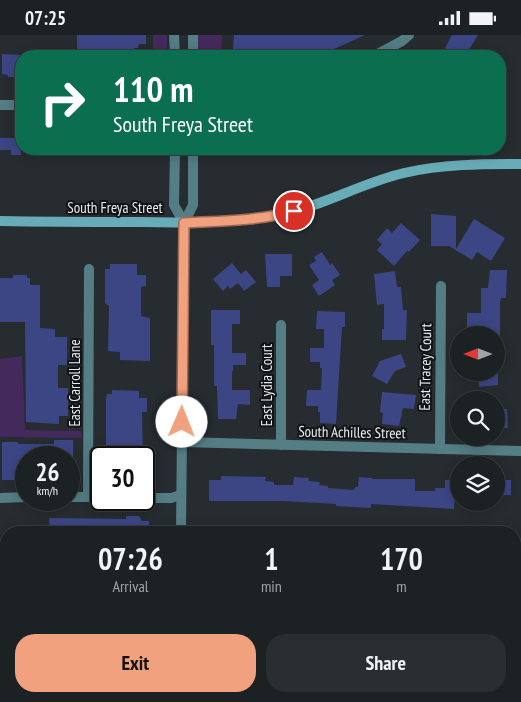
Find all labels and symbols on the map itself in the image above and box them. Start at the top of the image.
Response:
pin [273,190,315,232]
street label: South Freya Street [67,198,163,217]
street label: East Tracey Court [415,323,435,411]
north arrow [450,326,505,381]
street label: East Carroll Lane [65,339,84,427]
street label: East Lydia Court [257,344,276,426]
position arrow [155,395,207,447]
street label: South Achilles Street [298,422,406,442]
speed limit sign: 30 [90,446,155,511]

